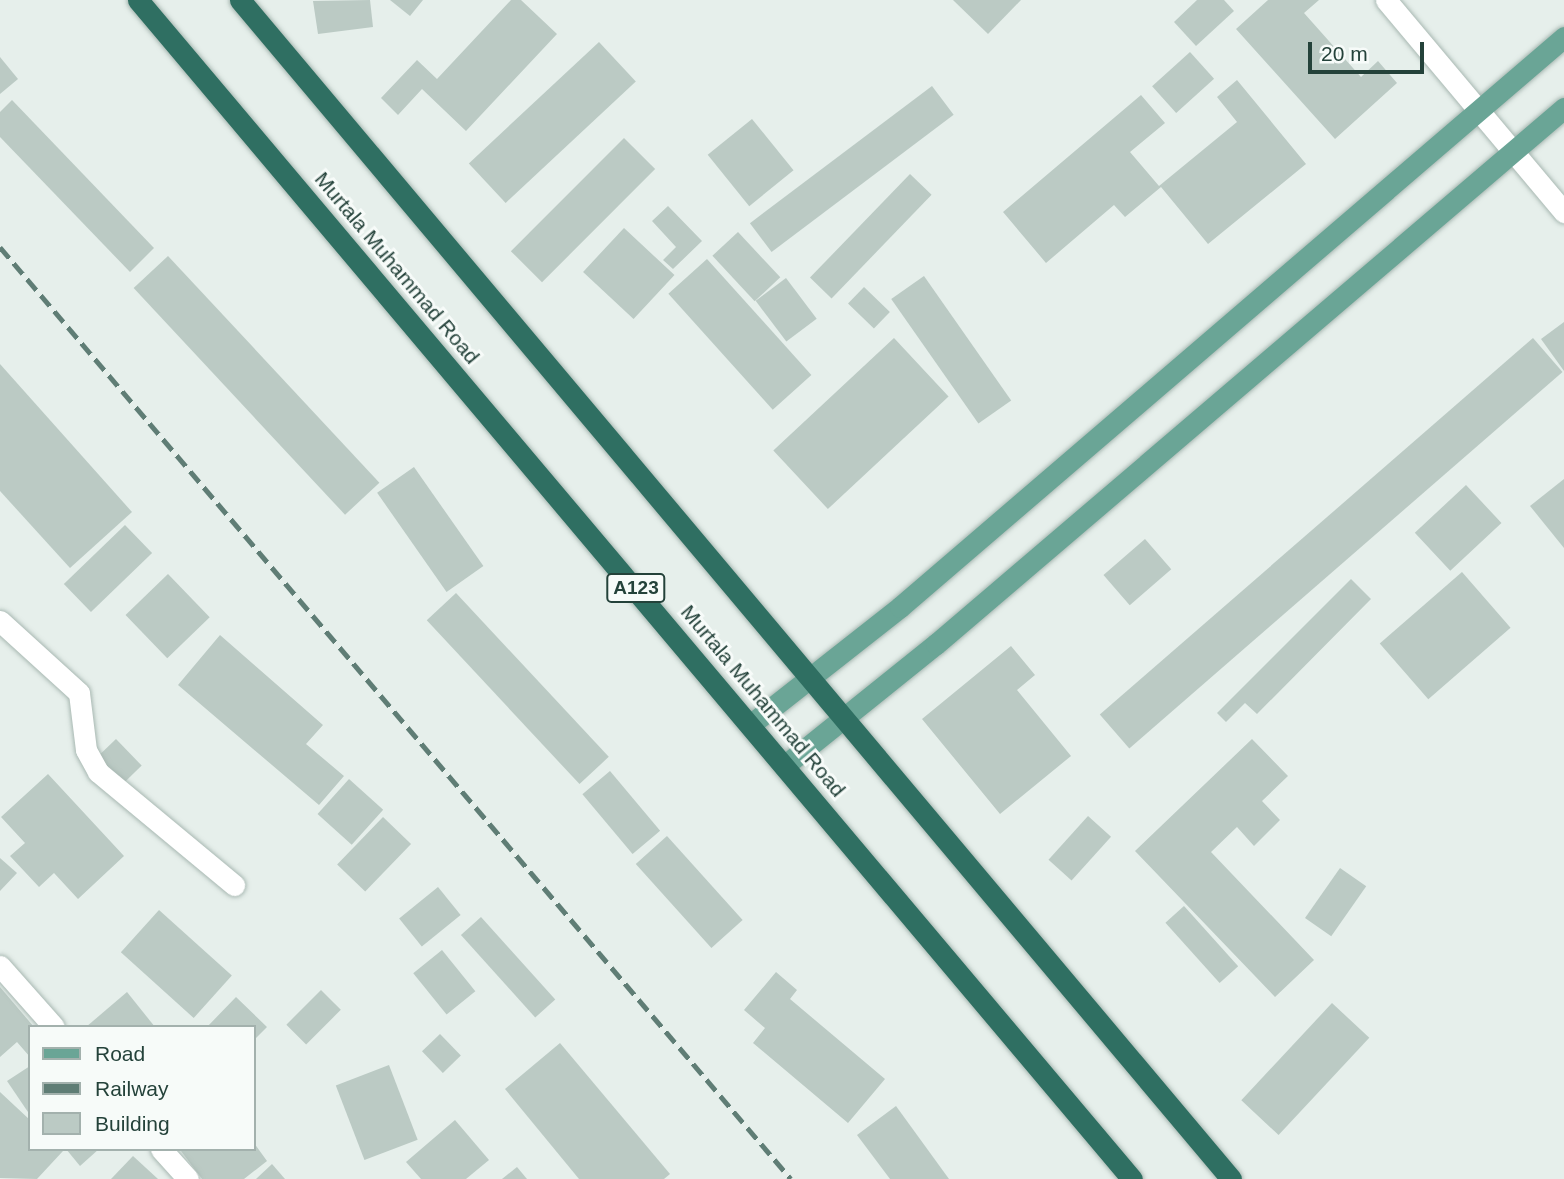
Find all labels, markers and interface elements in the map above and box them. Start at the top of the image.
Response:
scale bar [1312,28,1428,72]
text: 20 m [1321,42,1368,65]
street label: Murtala Muhammad Road [309,167,485,369]
road number: A123 [606,572,666,604]
street label: Murtala Muhammad Road [675,600,851,802]
legend [28,1025,256,1151]
text: Road [95,1042,145,1065]
text: Railway [95,1077,169,1100]
text: Building [95,1112,170,1135]

